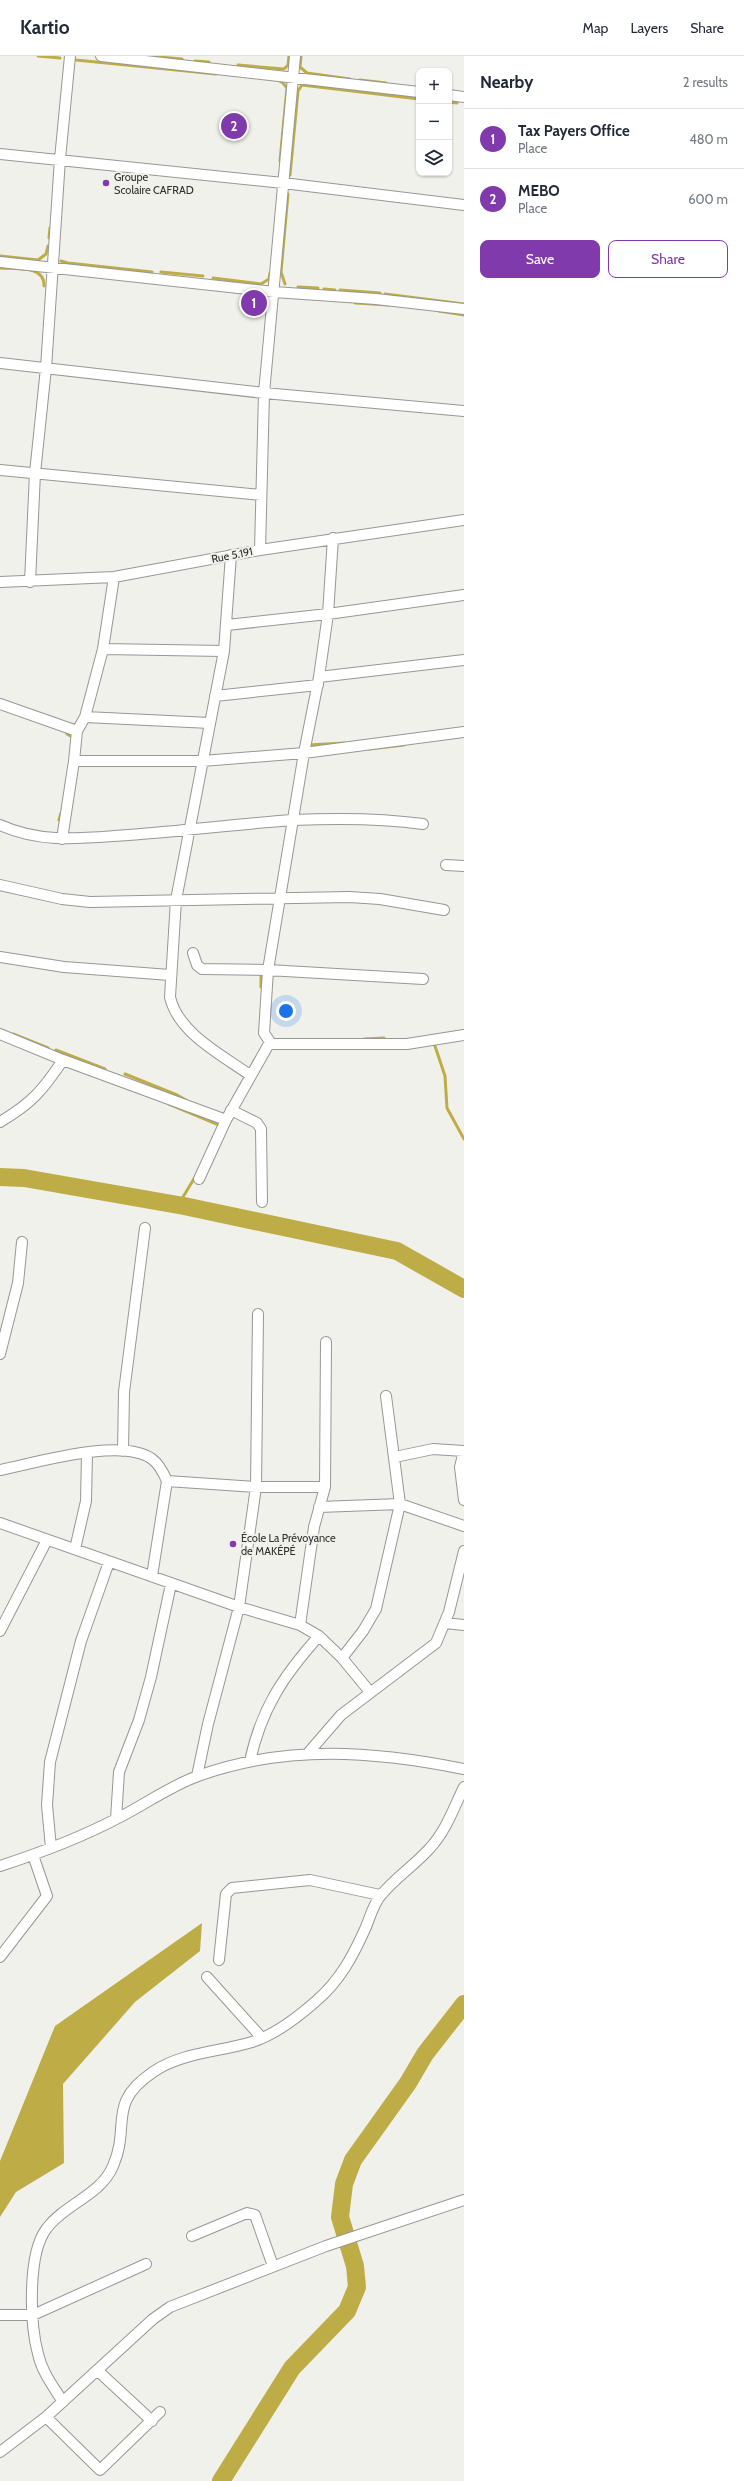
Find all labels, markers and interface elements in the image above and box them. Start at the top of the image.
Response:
text: Kartio [20,16,69,39]
text: Map [583,19,608,37]
text: Layers [630,19,668,37]
text: Share [690,19,724,37]
map controls [416,68,452,176]
button: + [416,68,452,104]
text: Nearby [480,72,533,92]
text: 2 results [683,74,728,90]
button: − [416,104,452,140]
pin: 2 [221,111,247,141]
text: Tax Payers Office [518,122,630,140]
text: 1 [491,131,495,147]
text: 480 m [689,131,728,147]
button: layers [416,140,452,176]
text: Place [518,140,547,156]
place label: Groupe Scolaire CAFRAD [114,170,194,197]
marker: Groupe Scolaire CAFRAD [101,178,111,188]
text: MEBO [518,182,560,200]
text: 2 [490,191,496,207]
text: 600 m [688,191,728,207]
text: Place [518,200,547,216]
button: Save [480,240,600,278]
button: Share [608,240,728,278]
pin: 1 [241,288,267,318]
street label: Rue 5.191 [210,544,254,566]
your location [276,1001,296,1021]
place label: École La Prévoyance de MAKÉPÉ [241,1531,336,1558]
marker: École La Prévoyance de MAKÉPÉ [228,1539,238,1549]

